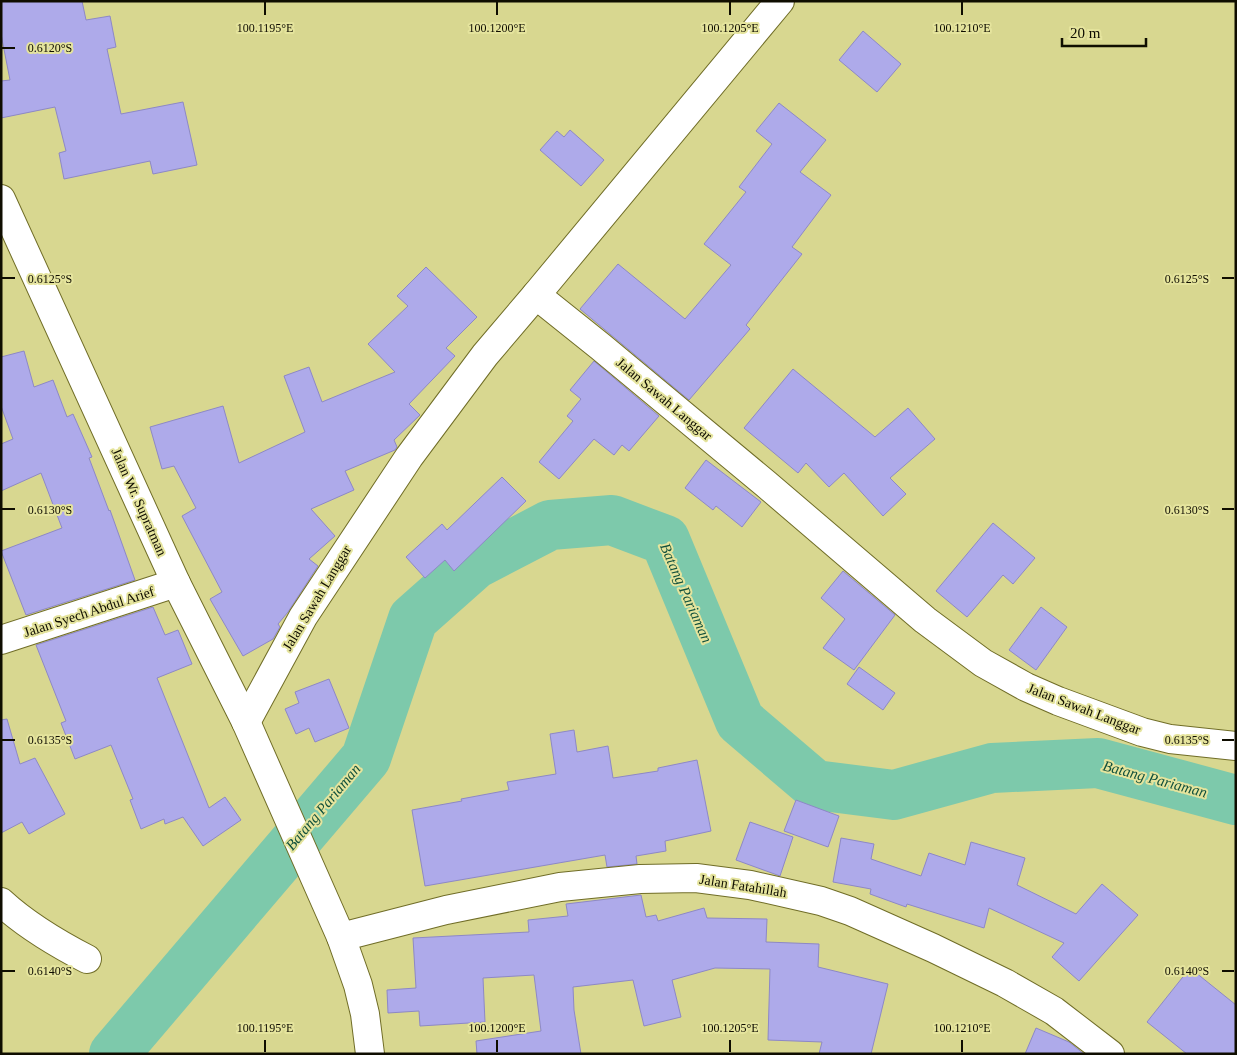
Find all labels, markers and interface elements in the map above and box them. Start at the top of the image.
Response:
scale bar [1062,15,1146,47]
text: 100.1195°E [237,21,293,35]
text: 100.1200°E [468,21,526,35]
text: 100.1205°E [701,21,759,35]
text: 100.1210°E [933,21,991,35]
text: 20 m [1070,25,1101,41]
text: 0.6120°S [28,41,72,55]
text: 0.6125°S [28,272,72,286]
text: 0.6125°S [1165,272,1209,286]
street label: Jalan Sawah Langgar [613,355,715,443]
street label: Jalan Wr. Supratman [109,446,169,558]
text: 0.6130°S [28,503,72,517]
text: 0.6130°S [1165,503,1209,517]
water label: Batang Pariaman [657,541,715,645]
street label: Jalan Sawah Langgar [280,543,354,653]
street label: Jalan Syech Abdul Arief [22,584,157,640]
street label: Jalan Sawah Langgar [1025,681,1143,738]
text: 0.6135°S [28,733,72,747]
text: 0.6135°S [1165,733,1209,747]
water label: Batang Pariaman [1101,757,1209,801]
water label: Batang Pariaman [282,761,364,853]
street label: Jalan Fatahillah [698,872,788,900]
text: 0.6140°S [28,964,72,978]
text: 0.6140°S [1165,964,1209,978]
text: 100.1195°E [237,1021,293,1035]
text: 100.1200°E [468,1021,526,1035]
text: 100.1205°E [701,1021,759,1035]
text: 100.1210°E [933,1021,991,1035]

